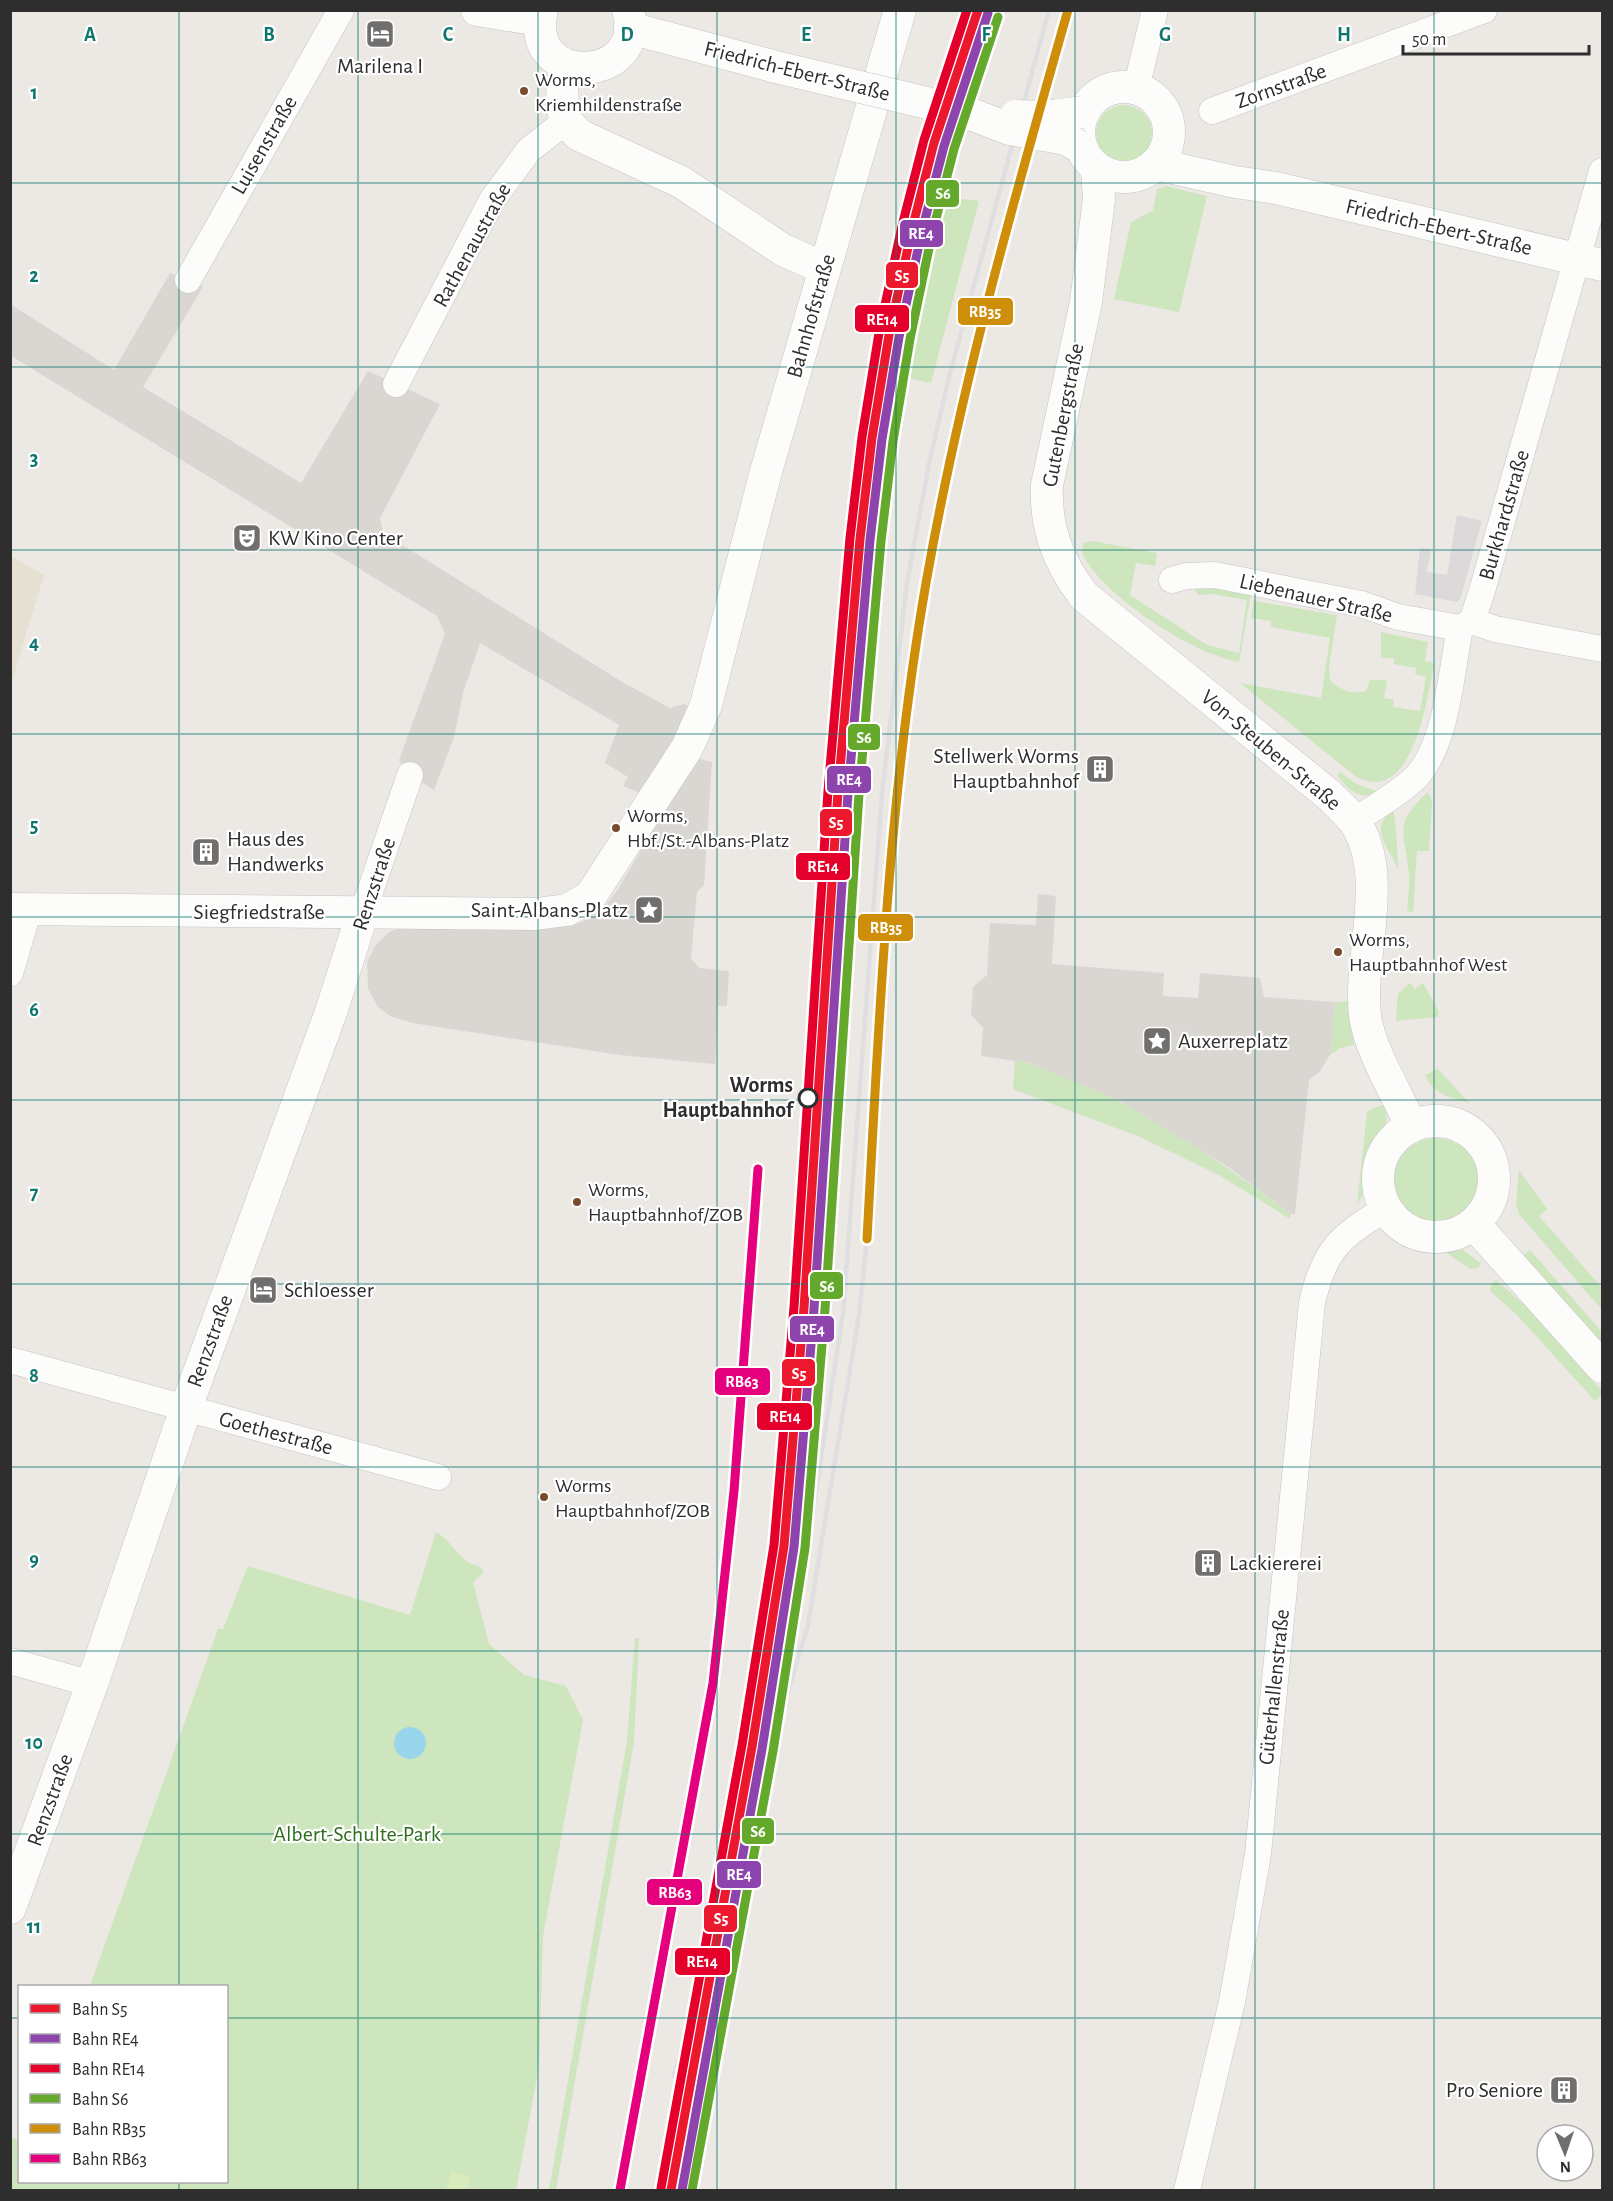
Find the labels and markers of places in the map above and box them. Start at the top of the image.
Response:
hotel icon: Marilena I [364,18,396,50]
place label: Marilena I [337,55,423,77]
place label: Worms, Kriemhildenstraße [535,70,682,115]
marker: Worms, Kriemhildenstraße [518,85,530,97]
theatre icon: KW Kino Center [231,522,263,554]
place label: KW Kino Center [268,527,403,549]
place label: Stellwerk Worms Hauptbahnhof [933,745,1080,792]
building icon: Stellwerk Worms Hauptbahnhof [1084,753,1116,785]
place label: Worms, Hbf./St.-Albans-Platz [627,806,789,851]
marker: Worms, Hbf./St.-Albans-Platz [610,822,622,834]
place label: Haus des Handwerks [227,828,324,875]
building icon: Haus des Handwerks [190,836,222,868]
place icon: Saint-Albans-Platz [633,894,665,926]
place label: Saint-Albans-Platz [471,899,628,921]
place label: Worms, Hauptbahnhof West [1349,930,1508,975]
marker: Worms, Hauptbahnhof West [1332,946,1344,958]
place icon: Auxerreplatz [1141,1025,1173,1057]
place label: Auxerreplatz [1178,1030,1288,1052]
place label: Worms Hauptbahnhof [662,1074,795,1121]
marker: Worms Hauptbahnhof [798,1088,818,1108]
place label: Worms, Hauptbahnhof/ZOB [588,1180,743,1225]
marker: Worms, Hauptbahnhof/ZOB [571,1196,583,1208]
hotel icon: Schloesser [247,1274,279,1306]
place label: Schloesser [284,1279,374,1301]
place label: Worms Hauptbahnhof/ZOB [555,1476,710,1521]
marker: Worms Hauptbahnhof/ZOB [538,1491,550,1503]
building icon: Lackiererei [1192,1547,1224,1579]
place label: Lackiererei [1229,1552,1322,1574]
building icon: Pro Seniore [1548,2074,1580,2106]
place label: Pro Seniore [1446,2079,1543,2101]

